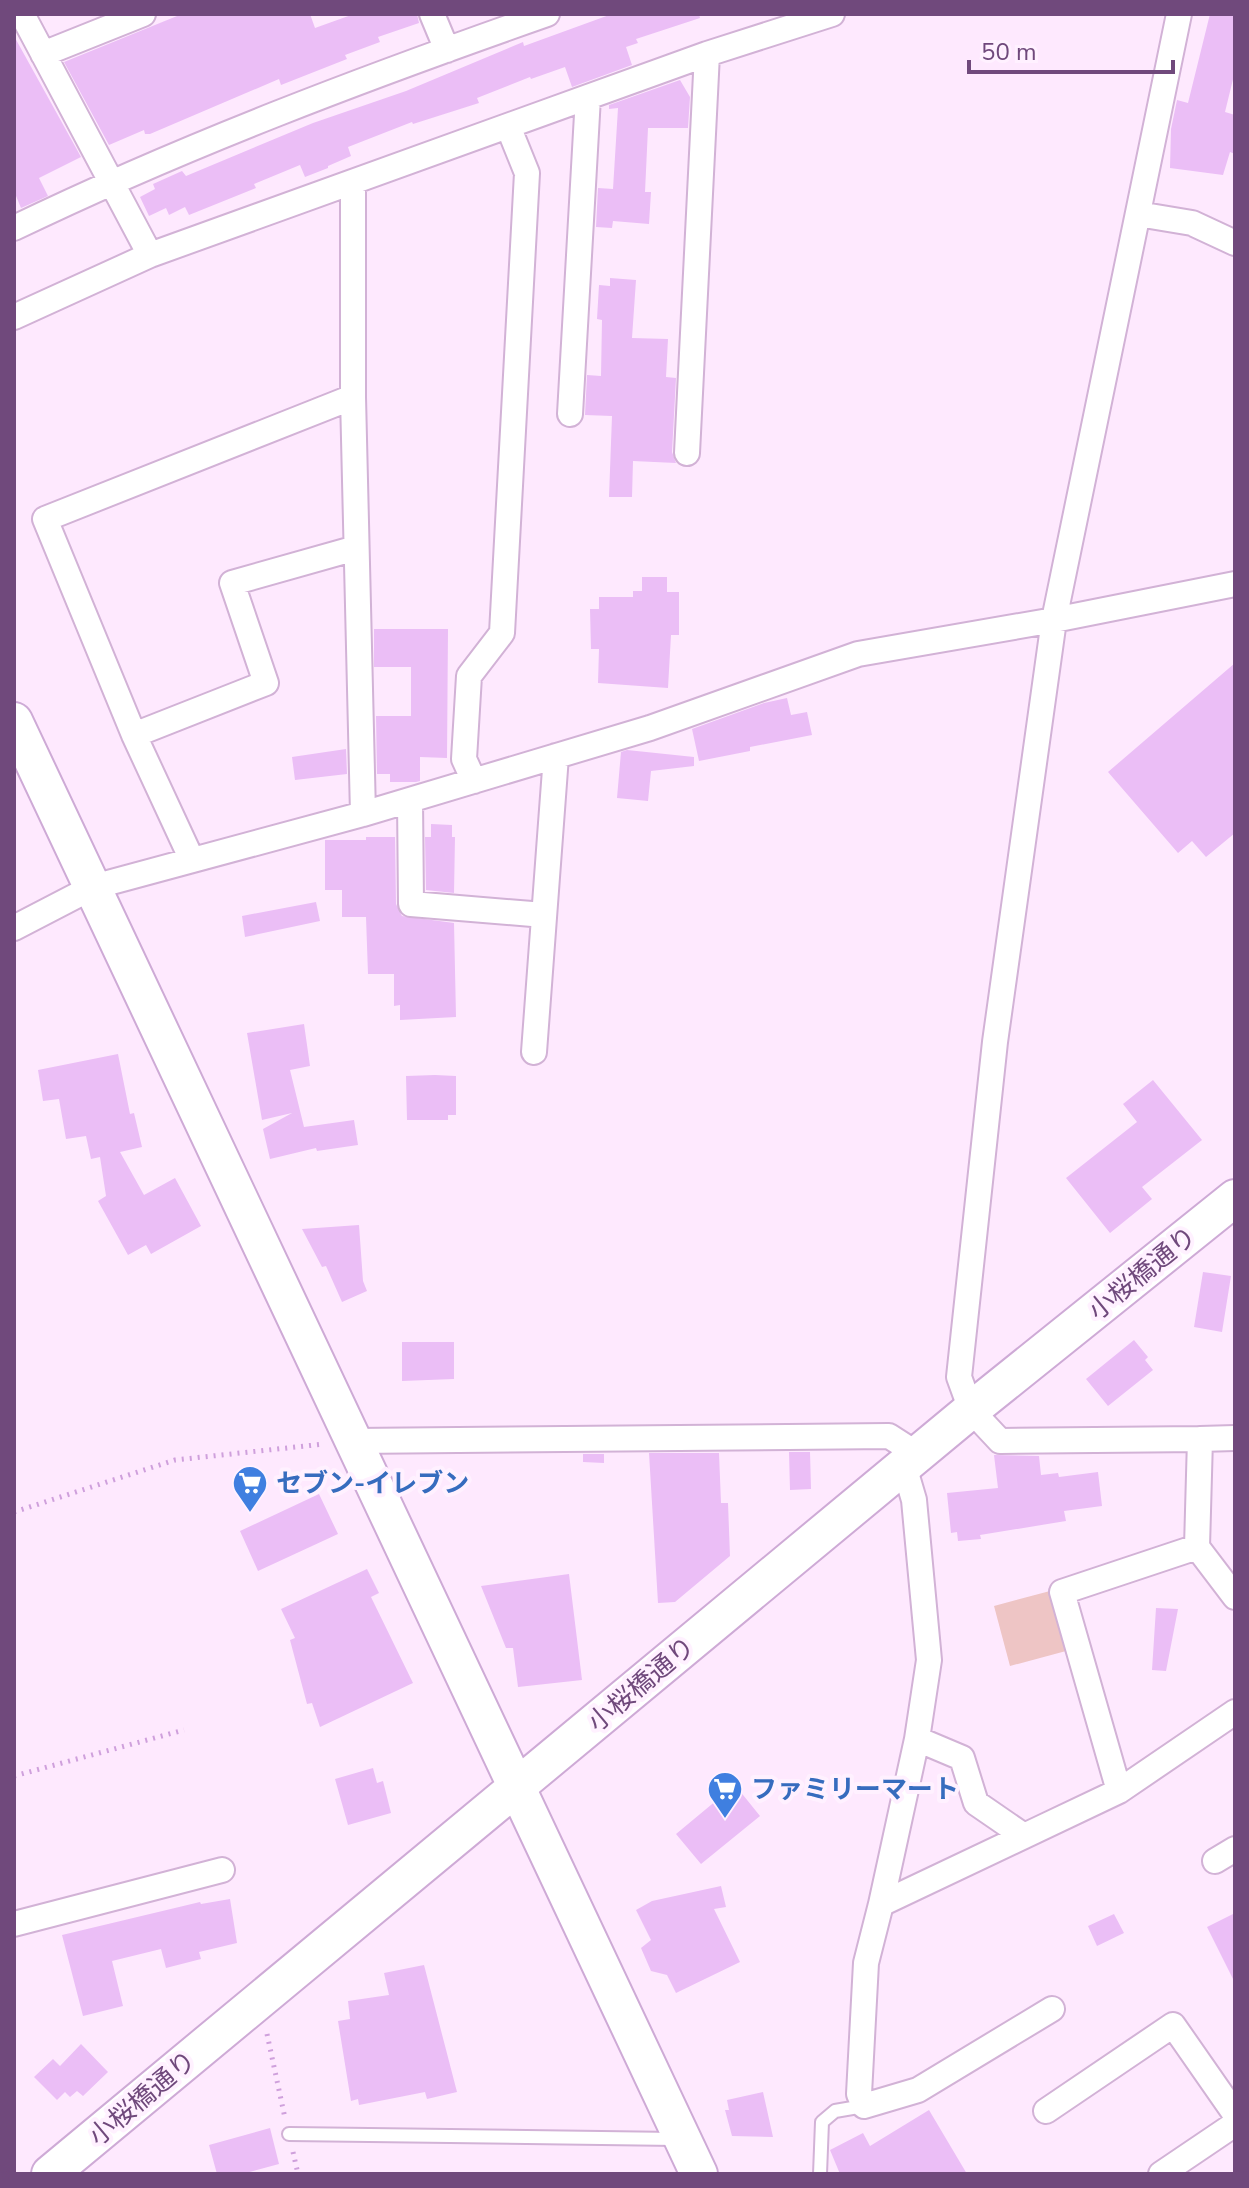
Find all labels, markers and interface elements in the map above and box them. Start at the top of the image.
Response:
scale bar [969,24,1173,74]
text: 50 m [981,36,1037,68]
street label: 小桜橋通り [1081,1219,1204,1328]
supermarket icon: セブン-イレブン [231,1464,269,1514]
place label: セブン-イレブン [276,1466,469,1501]
street label: 小桜橋通り [580,1629,702,1740]
supermarket icon: ファミリーマート [706,1770,744,1820]
place label: ファミリーマート [751,1772,959,1807]
street label: 小桜橋通り [81,2043,203,2154]

